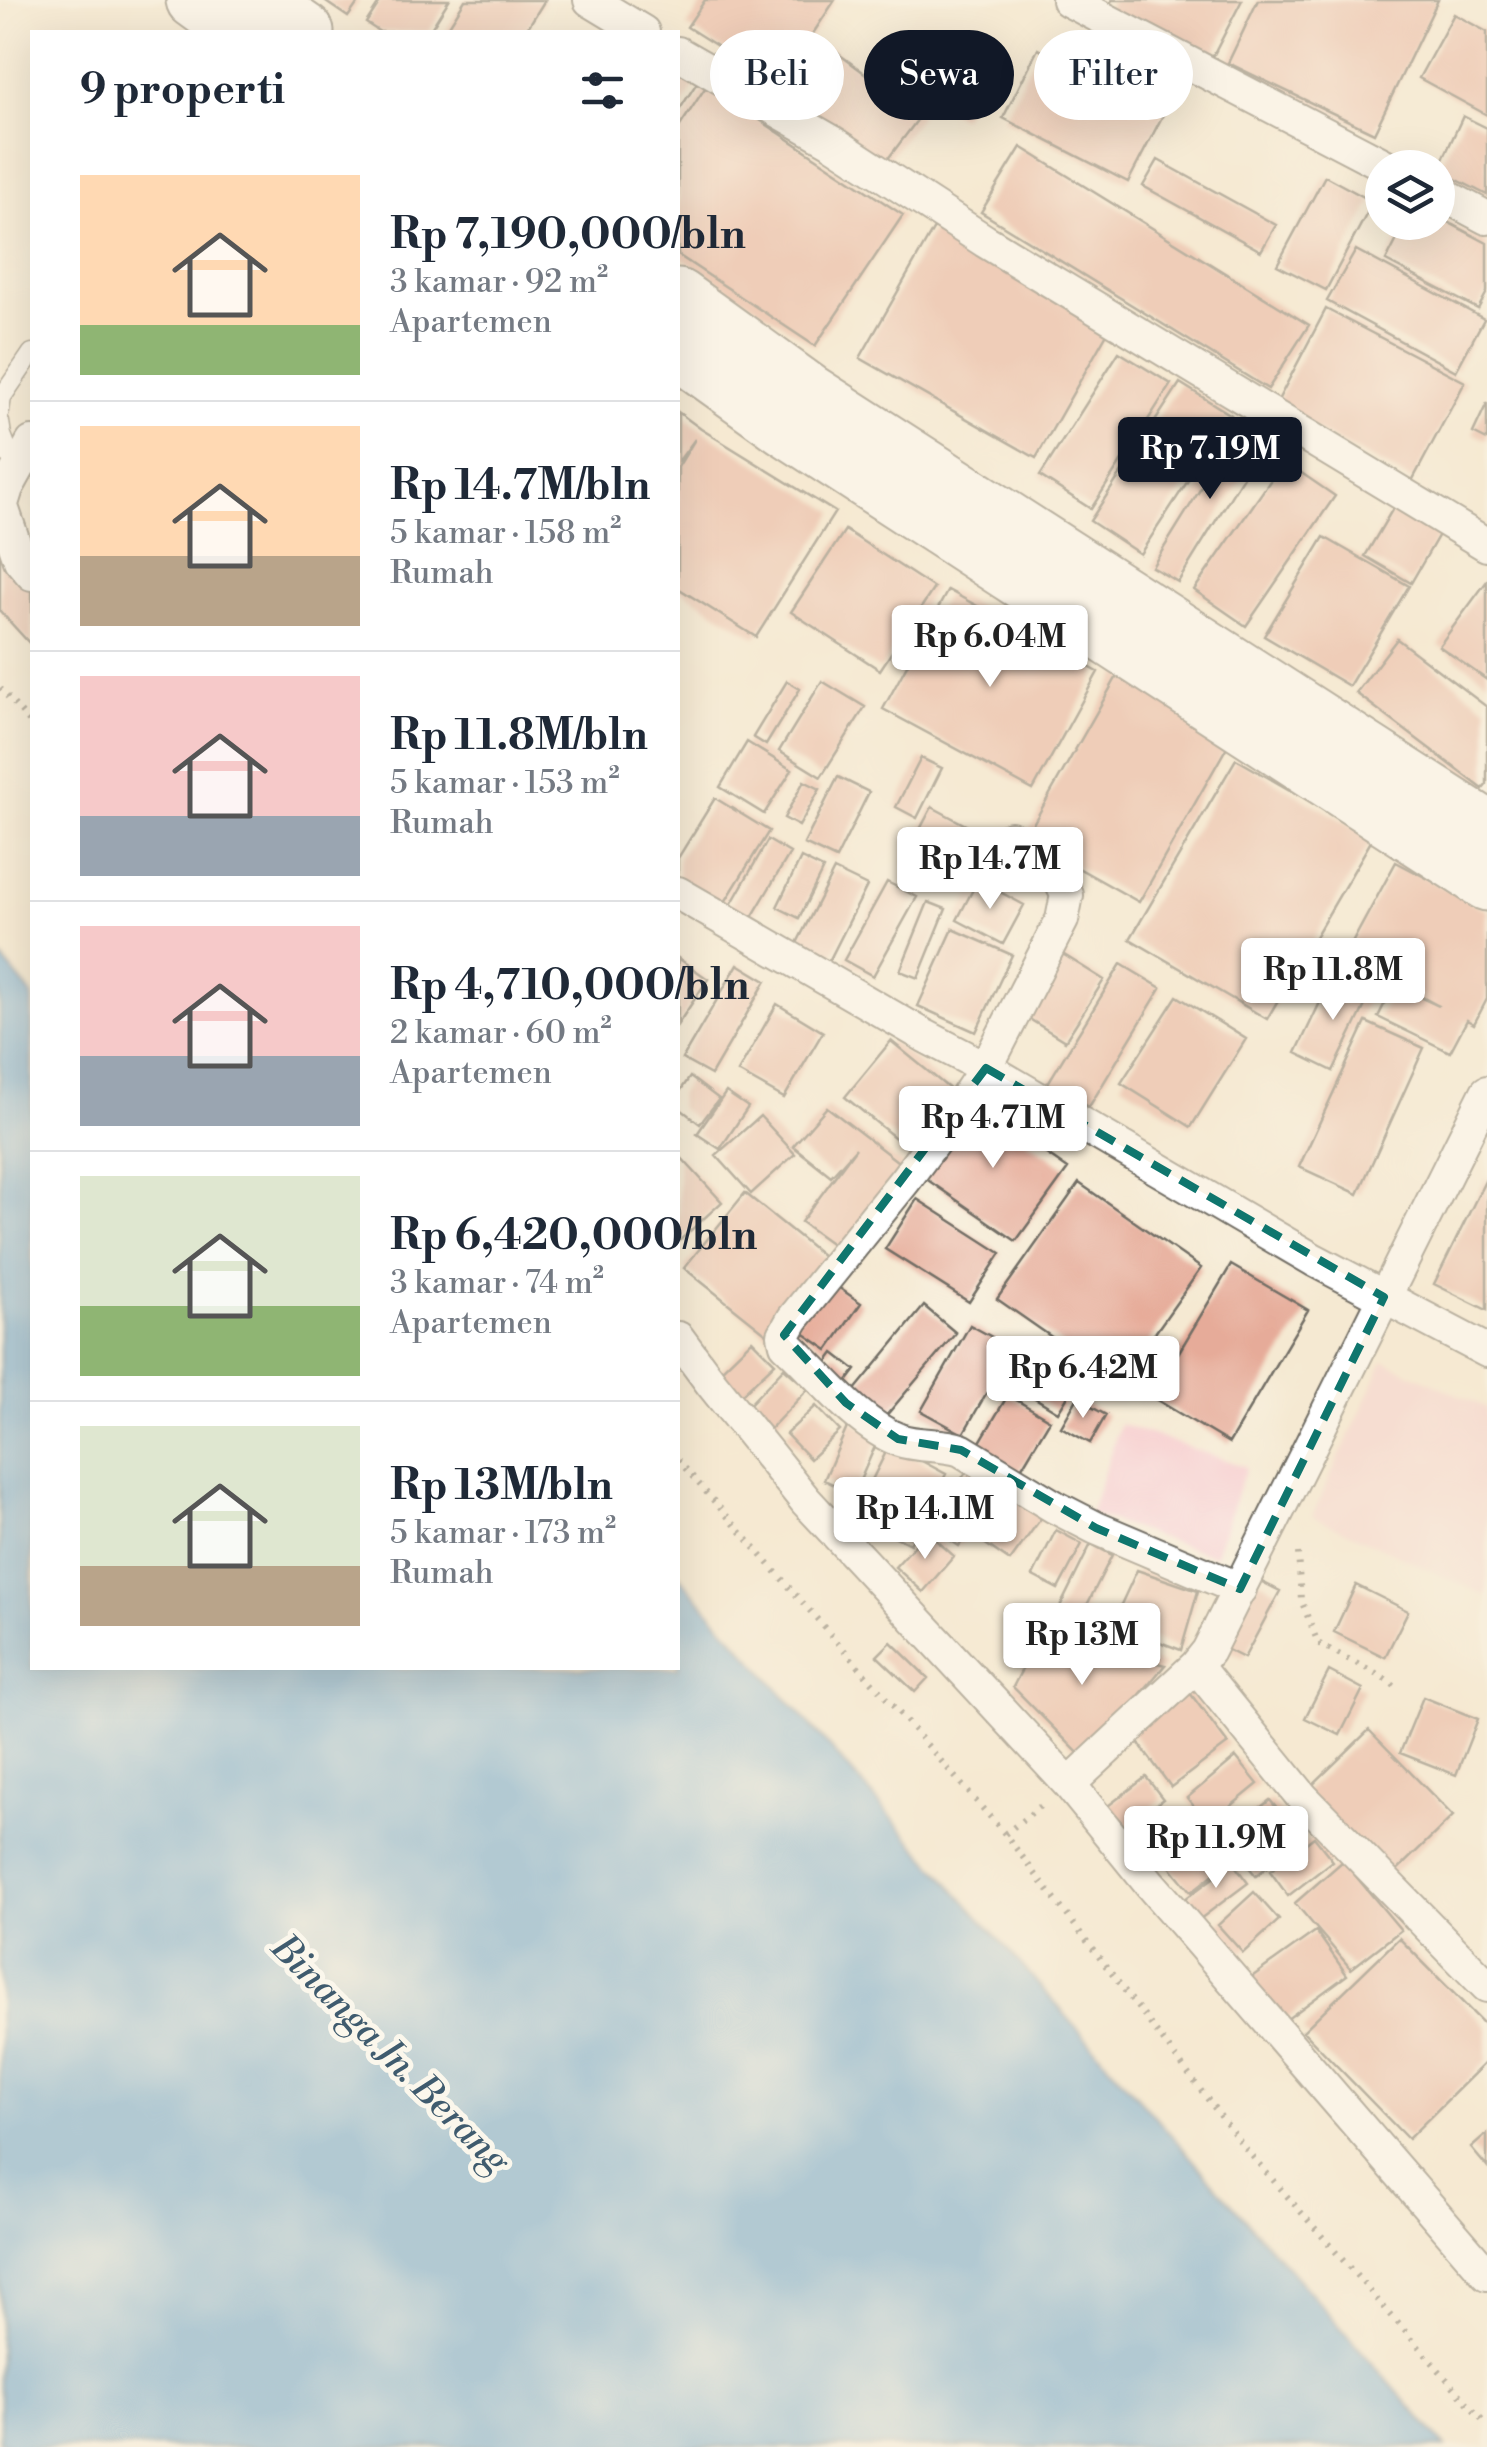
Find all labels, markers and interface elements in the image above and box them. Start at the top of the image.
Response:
chip: Beli [710,30,844,120]
chip: Sewa [864,30,1014,120]
chip: Filter [1034,30,1193,120]
icon: filters [575,63,630,118]
text: 9 properti [80,64,285,117]
map controls [1365,150,1455,240]
button: layers [1365,150,1455,240]
text: Rp 7,190,000/bln [390,209,746,262]
icon: home [160,215,280,335]
text: 3 kamar · 92 m² [390,262,608,302]
text: Apartemen [390,302,552,342]
pin: Rp 7.19M [1107,417,1313,502]
text: Rp 7.19M [1140,429,1280,469]
text: Rp 14.7M/bln [390,460,650,513]
icon: home [160,466,280,586]
text: 5 kamar · 158 m² [390,513,622,553]
text: Rumah [390,553,494,593]
pin: Rp 6.04M [887,605,1093,690]
text: Rp 6.04M [914,617,1066,657]
text: Rp 11.8M/bln [390,710,648,763]
icon: home [160,716,280,836]
text: 5 kamar · 153 m² [390,763,620,803]
text: Rumah [390,803,494,843]
pin: Rp 14.7M [887,827,1093,912]
text: Rp 14.7M [919,839,1061,879]
pin: Rp 11.8M [1230,938,1436,1023]
text: Rp 11.8M [1263,950,1403,990]
text: Rp 4,710,000/bln [390,960,749,1013]
icon: home [160,966,280,1086]
text: 2 kamar · 60 m² [390,1013,612,1053]
text: Apartemen [390,1053,552,1093]
pin: Rp 4.71M [890,1086,1096,1171]
text: Rp 4.71M [921,1098,1065,1138]
text: Rp 6,420,000/bln [390,1210,757,1263]
icon: home [160,1216,280,1336]
text: 3 kamar · 74 m² [390,1263,604,1303]
text: Apartemen [390,1303,552,1343]
pin: Rp 6.42M [980,1336,1186,1421]
text: Rp 6.42M [1008,1348,1158,1388]
text: Rp 13M/bln [390,1460,613,1513]
icon: home [160,1466,280,1586]
pin: Rp 14.1M [822,1477,1028,1562]
text: Rp 14.1M [856,1489,994,1529]
text: 5 kamar · 173 m² [390,1513,616,1553]
text: Rumah [390,1553,494,1593]
pin: Rp 13M [1001,1603,1163,1688]
text: Rp 13M [1025,1615,1139,1655]
pin: Rp 11.9M [1113,1806,1319,1891]
text: Rp 11.9M [1146,1818,1286,1858]
water label: Binanga Jn. Berang [260,1924,521,2185]

